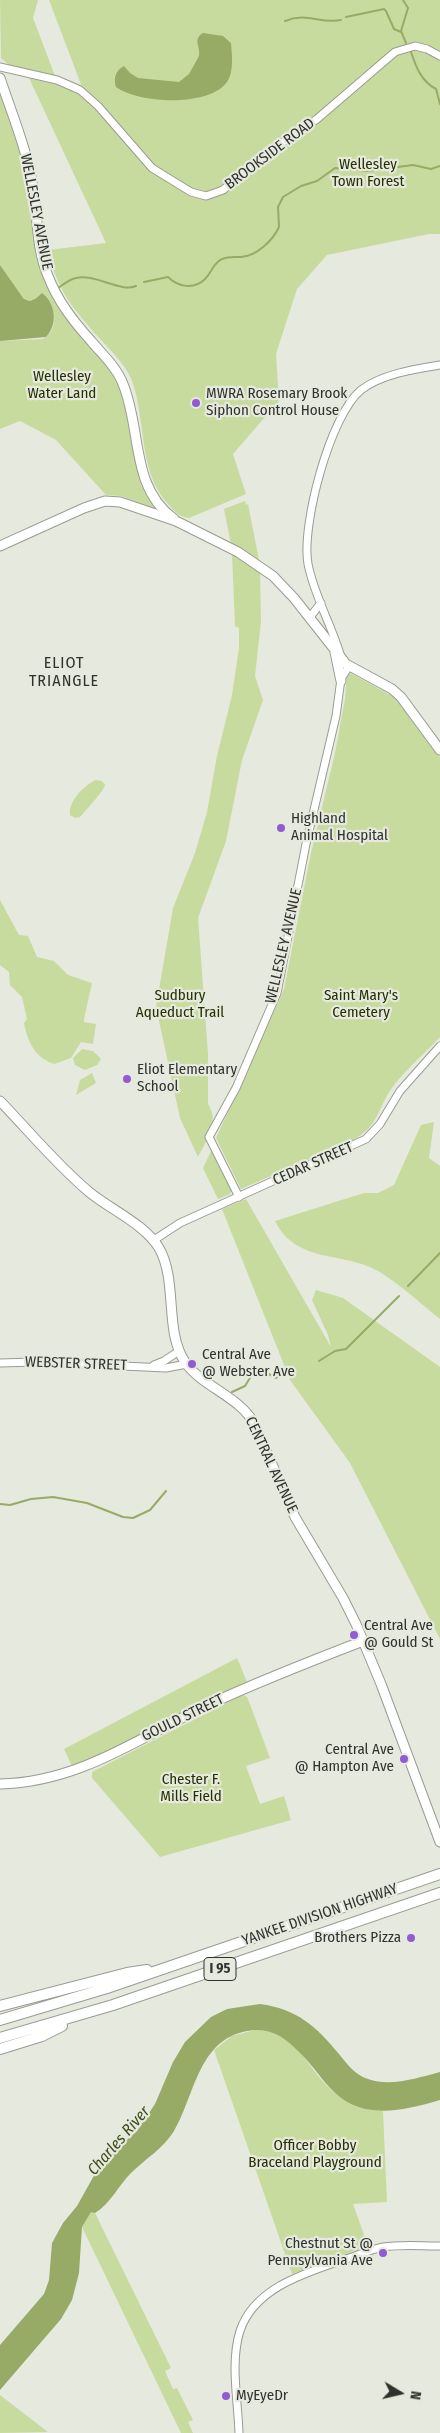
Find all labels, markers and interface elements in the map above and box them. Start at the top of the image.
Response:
street label: BROOKSIDE ROAD [222,114,318,194]
street label: WELLESLEY AVENUE [16,152,56,272]
park label: Wellesley Town Forest [332,156,404,191]
park label: Wellesley Water Land [28,368,96,403]
place label: MWRA Rosemary Brook Siphon Control House [206,385,347,420]
marker: MWRA Rosemary Brook Siphon Control House [190,397,202,409]
district label: ELIOT TRIANGLE [28,654,100,692]
place label: Highland Animal Hospital [291,810,388,845]
marker: Highland Animal Hospital [275,822,287,834]
street label: WELLESLEY AVENUE [262,887,306,1005]
park label: Sudbury Aqueduct Trail [136,987,224,1022]
park label: Saint Mary's Cemetery [324,987,398,1022]
place label: Eliot Elementary School [137,1061,237,1096]
marker: Eliot Elementary School [121,1073,133,1085]
street label: CEDAR STREET [270,1138,356,1190]
place label: Central Ave @ Webster Ave [202,1346,295,1381]
street label: WEBSTER STREET [25,1353,127,1375]
marker: Central Ave @ Webster Ave [186,1358,198,1370]
street label: CENTRAL AVENUE [241,1414,301,1516]
place label: Central Ave @ Gould St [364,1617,434,1652]
marker: Central Ave @ Gould St [348,1629,360,1641]
street label: GOULD STREET [139,1690,227,1746]
place label: Central Ave @ Hampton Ave [295,1741,394,1776]
marker: Central Ave @ Hampton Ave [398,1753,410,1765]
park label: Chester F. Mills Field [160,1771,222,1806]
street label: YANKEE DIVISION HIGHWAY [240,1880,400,1950]
place label: Brothers Pizza [314,1929,401,1947]
marker: Brothers Pizza [405,1932,417,1944]
road number: I 95 [204,1958,236,1980]
water label: Charles River [84,2103,154,2179]
park label: Officer Bobby Braceland Playground [248,2137,382,2172]
place label: Chestnut St @ Pennsylvania Ave [267,2235,373,2270]
marker: Chestnut St @ Pennsylvania Ave [377,2247,389,2259]
north arrow [375,2368,425,2418]
place label: MyEyeDr [236,2387,288,2405]
marker: MyEyeDr [220,2390,232,2402]
text: N [406,2390,424,2401]

